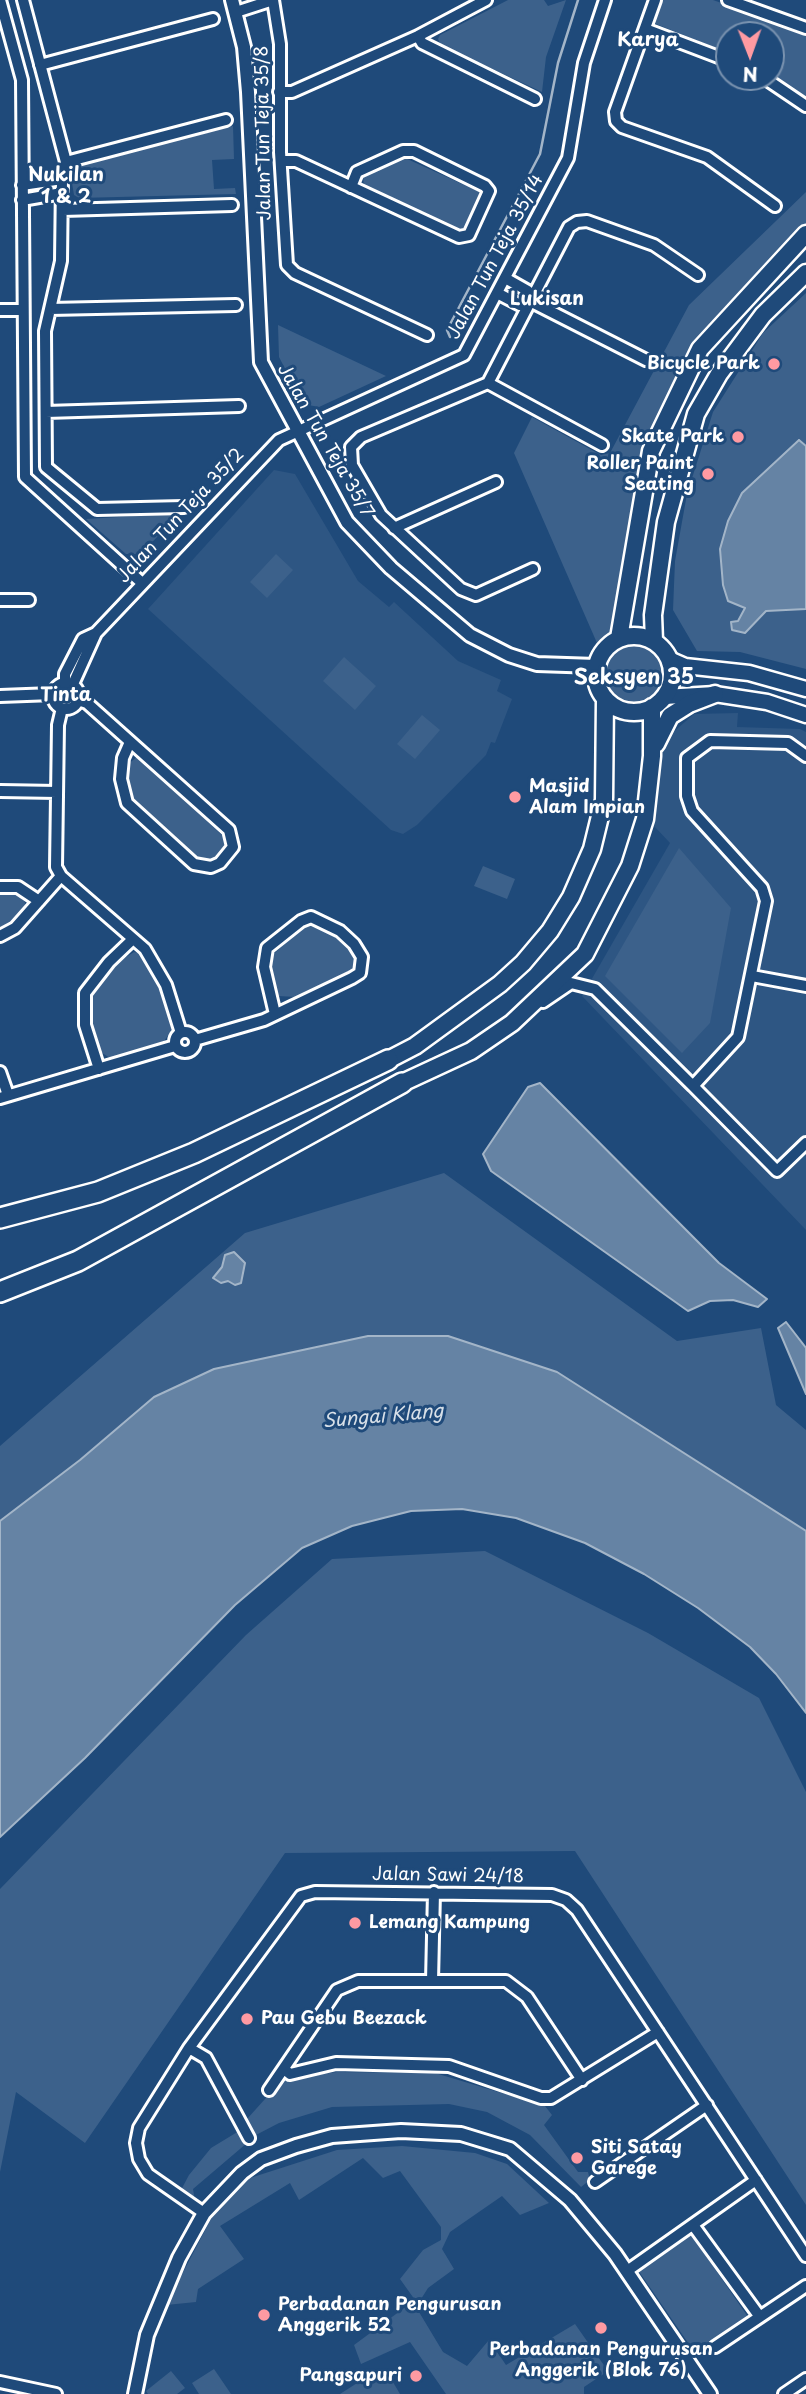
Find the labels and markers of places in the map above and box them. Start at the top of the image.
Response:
place label: Bicycle Park [647,353,760,375]
marker: Bicycle Park [766,356,782,372]
place label: Skate Park [621,426,724,448]
marker: Skate Park [730,429,746,445]
place label: Roller Paint Seating [587,453,694,496]
marker: Roller Paint Seating [700,466,716,482]
place label: Masjid Alam Impian [529,776,645,818]
marker: Masjid Alam Impian [507,789,523,805]
place label: Lemang Kampung [369,1912,530,1934]
marker: Lemang Kampung [347,1915,363,1931]
place label: Pau Gebu Beezack [261,2008,427,2030]
marker: Pau Gebu Beezack [239,2011,255,2027]
place label: Siti Satay Garege [591,2137,682,2180]
marker: Siti Satay Garege [569,2150,585,2166]
place label: Perbadanan Pengurusan Anggerik 52 [278,2294,502,2336]
marker: Perbadanan Pengurusan Anggerik 52 [256,2307,272,2323]
marker: Perbadanan Pengurusan Anggerik (Blok 76) [593,2320,609,2336]
place label: Perbadanan Pengurusan Anggerik (Blok 76) [489,2339,713,2382]
place label: Pangsapuri [299,2365,402,2387]
marker: Pangsapuri [408,2368,424,2384]

